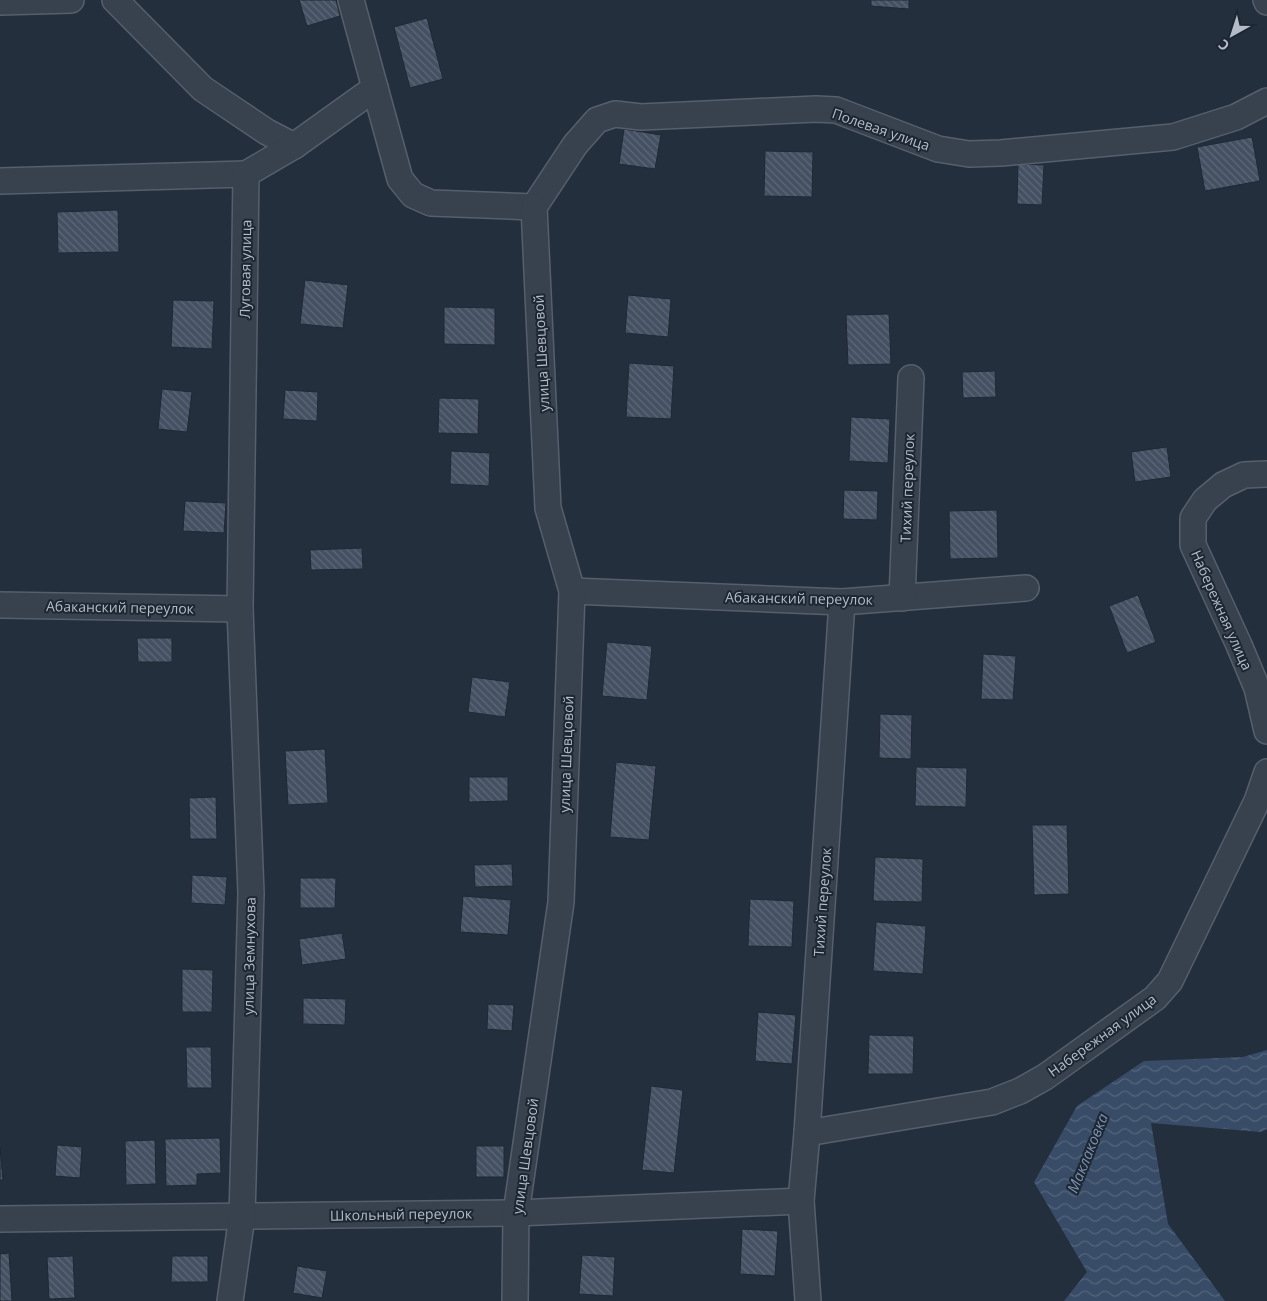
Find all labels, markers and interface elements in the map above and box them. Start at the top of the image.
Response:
north arrow [1207,10,1257,60]
text: С [1214,35,1233,56]
street label: Полевая улица [830,103,932,155]
street label: Луговая улица [235,219,255,319]
street label: улица Шевцовой [528,294,554,412]
street label: Тихий переулок [896,432,918,543]
street label: Набережная улица [1187,547,1257,673]
street label: Абаканский переулок [725,587,874,609]
street label: Абаканский переулок [46,596,195,618]
street label: улица Шевцовой [554,695,578,813]
street label: Тихий переулок [809,846,835,957]
street label: улица Земнухова [238,897,260,1015]
street label: Набережная улица [1044,989,1160,1081]
street label: улица Шевцовой [507,1097,543,1215]
water label: Маклаковка [1062,1110,1112,1196]
street label: Школьный переулок [330,1203,473,1225]

